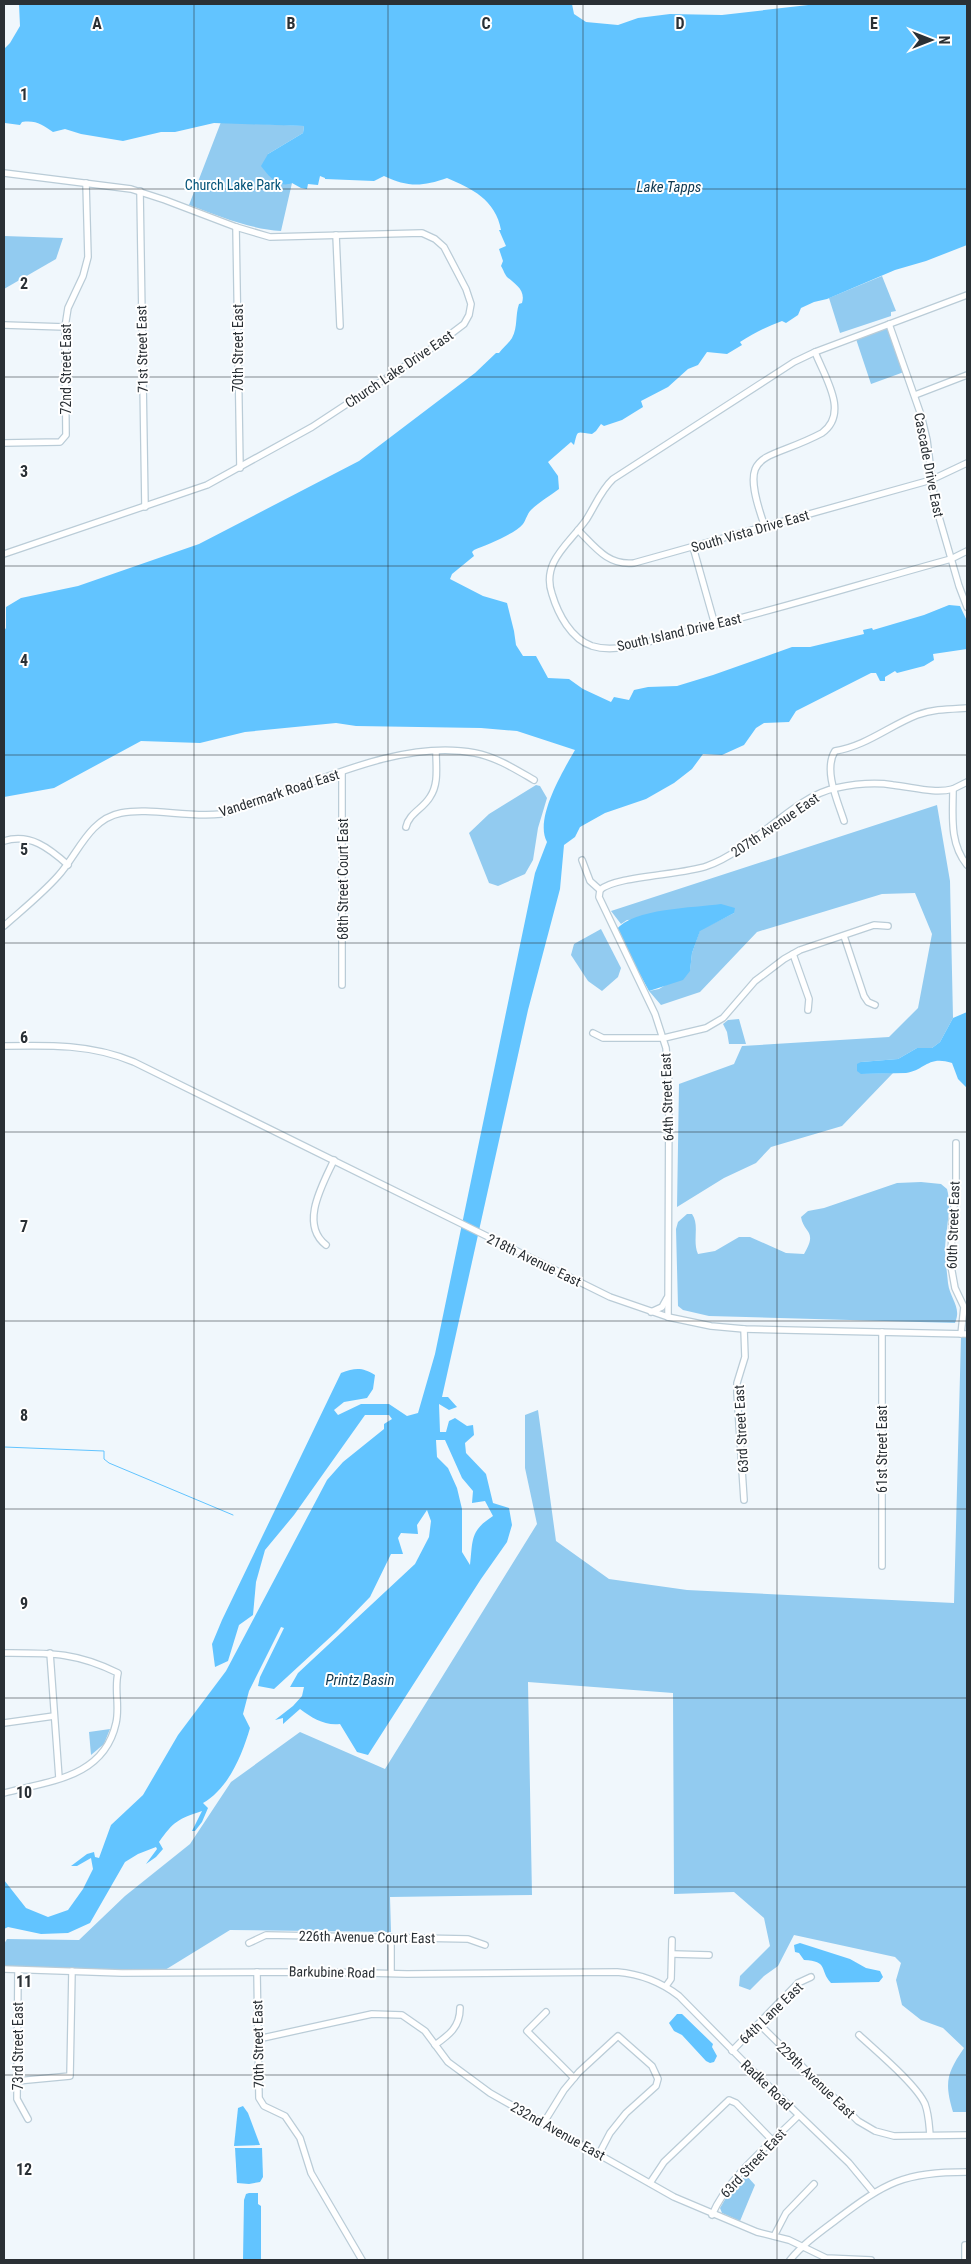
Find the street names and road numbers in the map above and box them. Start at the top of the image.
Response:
street label: 70th Street East [230,304,246,392]
street label: 71st Street East [133,305,151,393]
street label: 72nd Street East [58,324,74,414]
street label: Church Lake Drive East [342,327,456,411]
street label: Cascade Drive East [911,411,947,519]
street label: South Vista Drive East [689,506,811,556]
street label: South Island Drive East [615,610,743,654]
street label: Vandermark Road East [217,766,341,820]
street label: 207th Avenue East [728,790,822,860]
street label: 68th Street Court East [335,818,351,940]
street label: 64th Street East [657,1053,677,1141]
street label: 60th Street East [943,1181,963,1269]
street label: 218th Avenue East [484,1230,584,1290]
street label: 63rd Street East [731,1384,751,1474]
street label: 61st Street East [874,1405,890,1493]
street label: 226th Avenue Court East [299,1928,435,1946]
street label: Barkubine Road [289,1963,375,1981]
street label: 64th Lane East [736,1979,806,2047]
street label: 70th Street East [249,2000,267,2088]
street label: 73rd Street East [10,2002,26,2090]
street label: 229th Avenue East [774,2039,858,2121]
street label: Radke Road [738,2057,796,2113]
street label: 232nd Avenue East [508,2098,608,2164]
street label: 63rd Street East [717,2125,789,2201]

